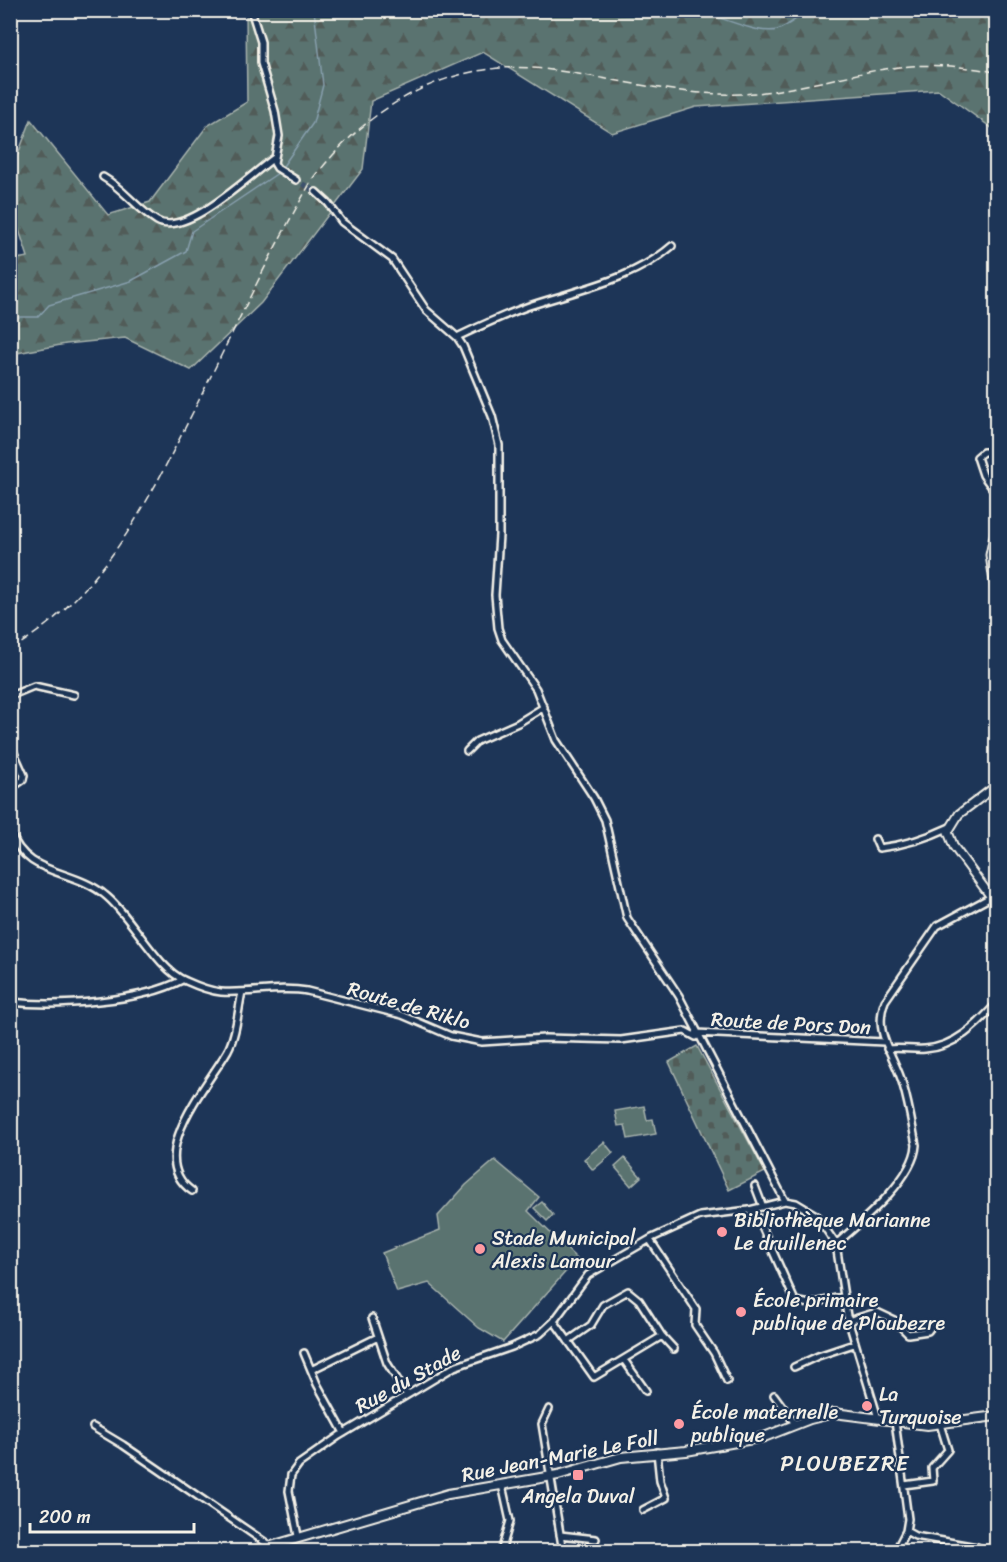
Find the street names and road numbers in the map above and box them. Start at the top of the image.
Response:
street label: Route de Riklo [343,971,475,1040]
street label: Route de Pors Don [710,1002,872,1045]
street label: Rue du Stade [349,1336,468,1423]
street label: Rue Jean-Marie Le Foll [459,1420,663,1493]

